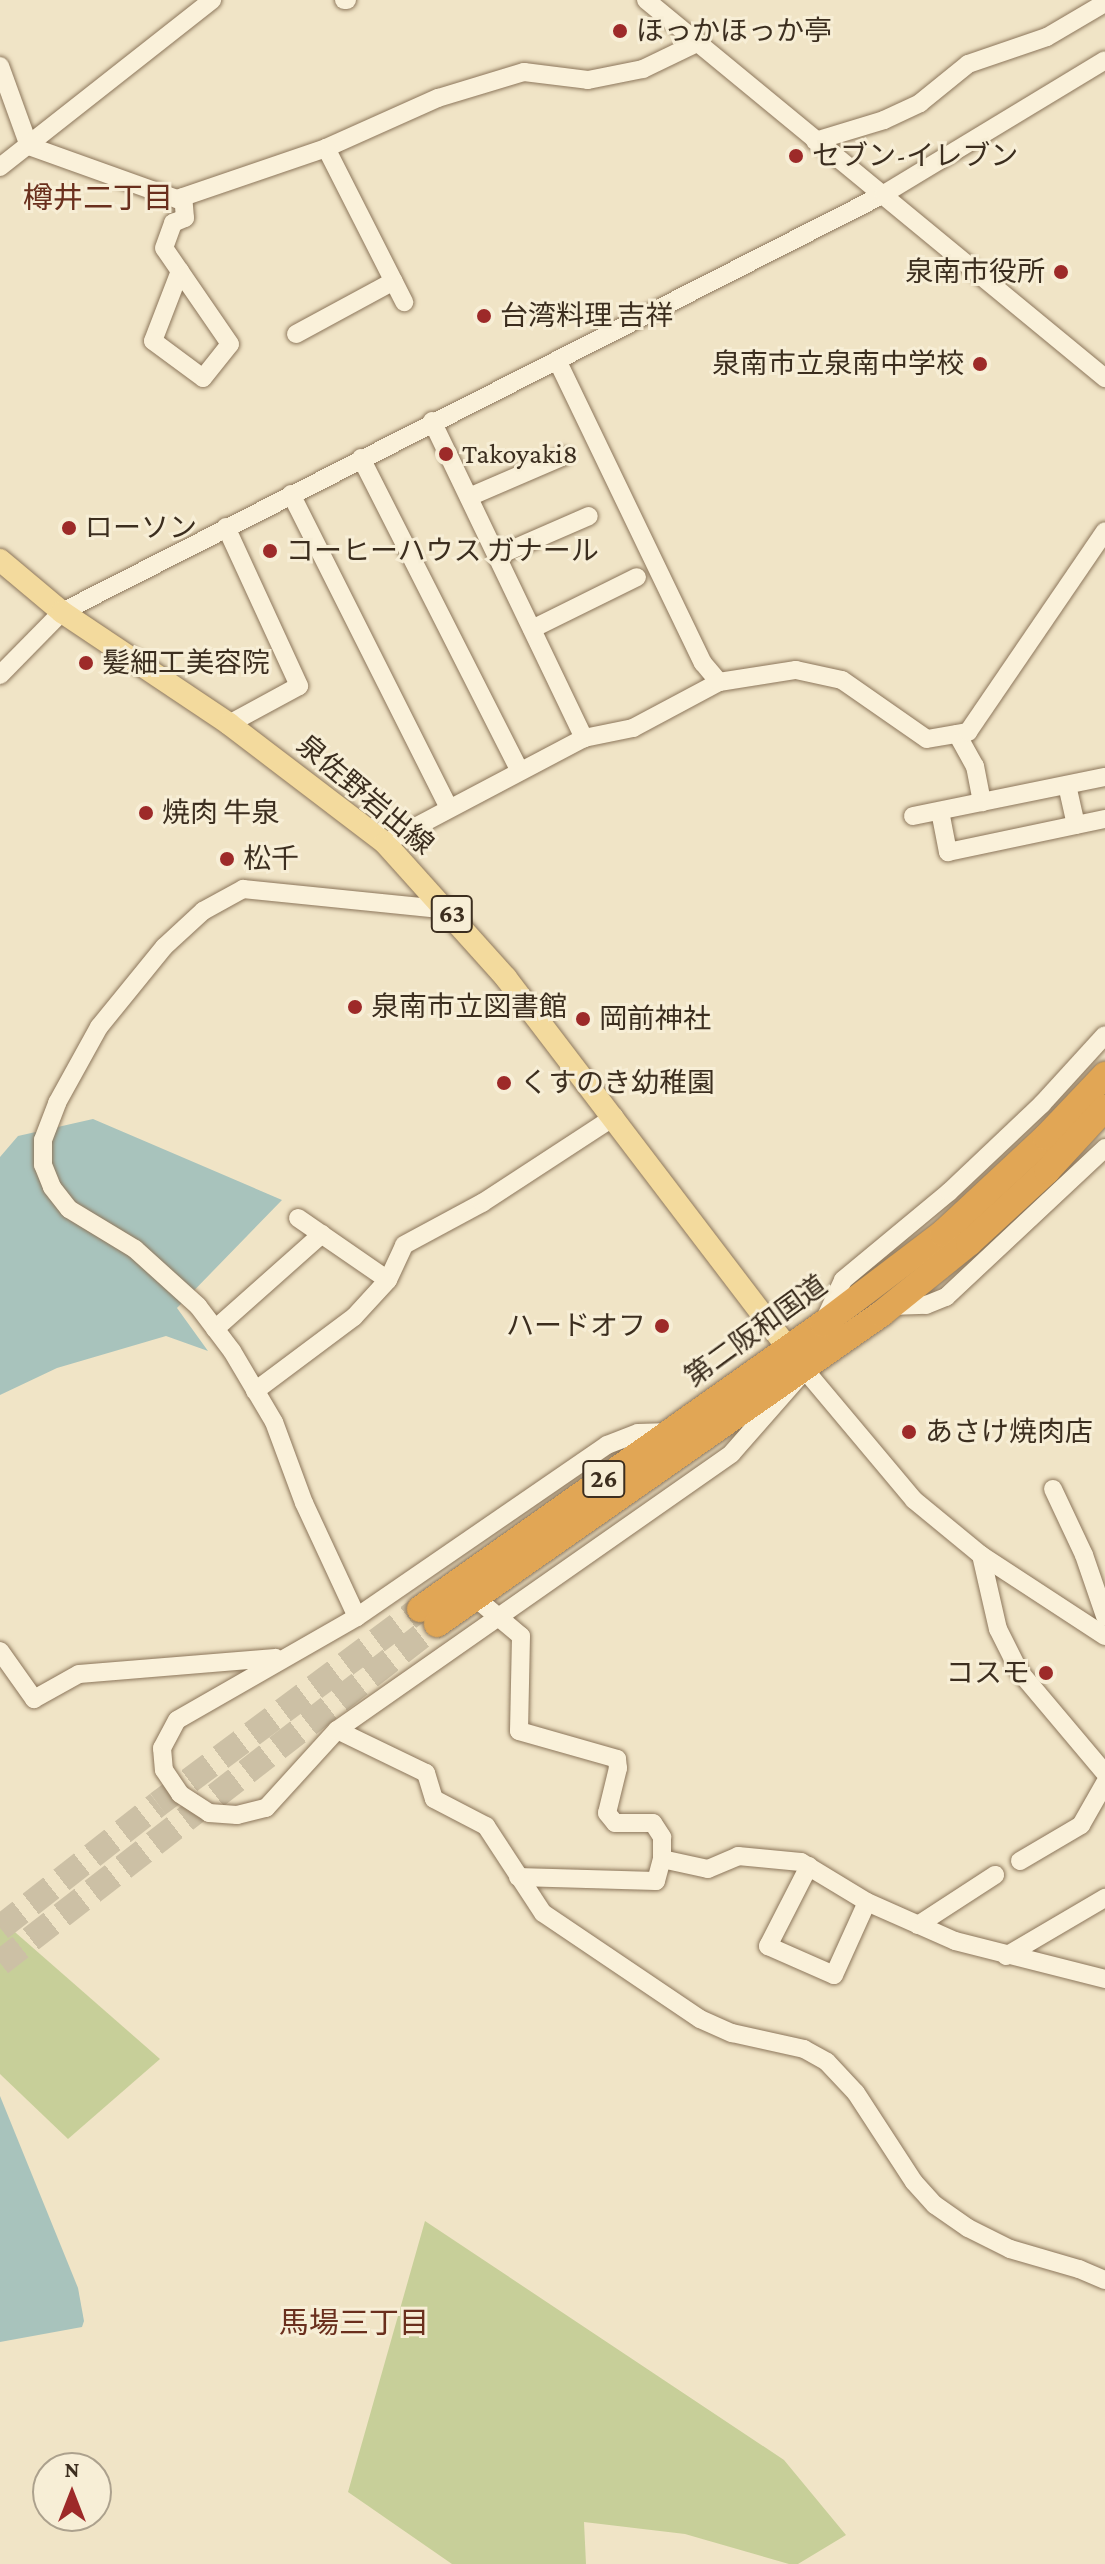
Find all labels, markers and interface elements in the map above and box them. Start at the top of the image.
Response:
place label: ほっかほっか亭 [636,14,832,48]
marker: ほっかほっか亭 [611,22,629,40]
place label: セブン-イレブン [812,139,1018,173]
marker: セブン-イレブン [787,147,805,165]
district label: 樽井二丁目 [23,180,173,216]
place label: 泉南市役所 [905,255,1045,289]
marker: 泉南市役所 [1052,263,1070,281]
place label: 台湾料理 吉祥 [500,299,673,333]
marker: 台湾料理 吉祥 [475,307,493,325]
place label: 泉南市立泉南中学校 [712,347,964,381]
marker: 泉南市立泉南中学校 [971,355,989,373]
place label: Takoyaki8 [462,437,578,471]
marker: Takoyaki8 [437,445,455,463]
place label: ローソン [85,511,197,545]
marker: ローソン [60,519,78,537]
place label: コーヒーハウス ガナール [286,534,599,568]
marker: コーヒーハウス ガナール [261,542,279,560]
place label: 髪細工美容院 [102,646,270,680]
marker: 髪細工美容院 [77,654,95,672]
street label: 泉佐野岩出線 [290,728,440,862]
place label: 焼肉 牛泉 [162,796,279,830]
marker: 焼肉 牛泉 [137,804,155,822]
place label: 松千 [243,842,299,876]
marker: 松千 [218,850,236,868]
road number: 63 [430,892,474,936]
place label: 泉南市立図書館 [371,990,567,1024]
marker: 泉南市立図書館 [346,998,364,1016]
place label: 岡前神社 [599,1002,711,1036]
marker: 岡前神社 [574,1010,592,1028]
place label: くすのき幼稚園 [520,1066,716,1100]
marker: くすのき幼稚園 [495,1074,513,1092]
street label: 第二阪和国道 [678,1268,834,1394]
place label: ハードオフ [506,1309,646,1343]
marker: ハードオフ [653,1317,671,1335]
place label: あさけ焼肉店 [925,1415,1093,1449]
marker: あさけ焼肉店 [900,1423,918,1441]
road number: 26 [582,1457,626,1501]
place label: コスモ [946,1656,1030,1690]
marker: コスモ [1037,1664,1055,1682]
district label: 馬場三丁目 [279,2305,429,2341]
north arrow [32,2452,112,2532]
text: N [65,2457,80,2482]

